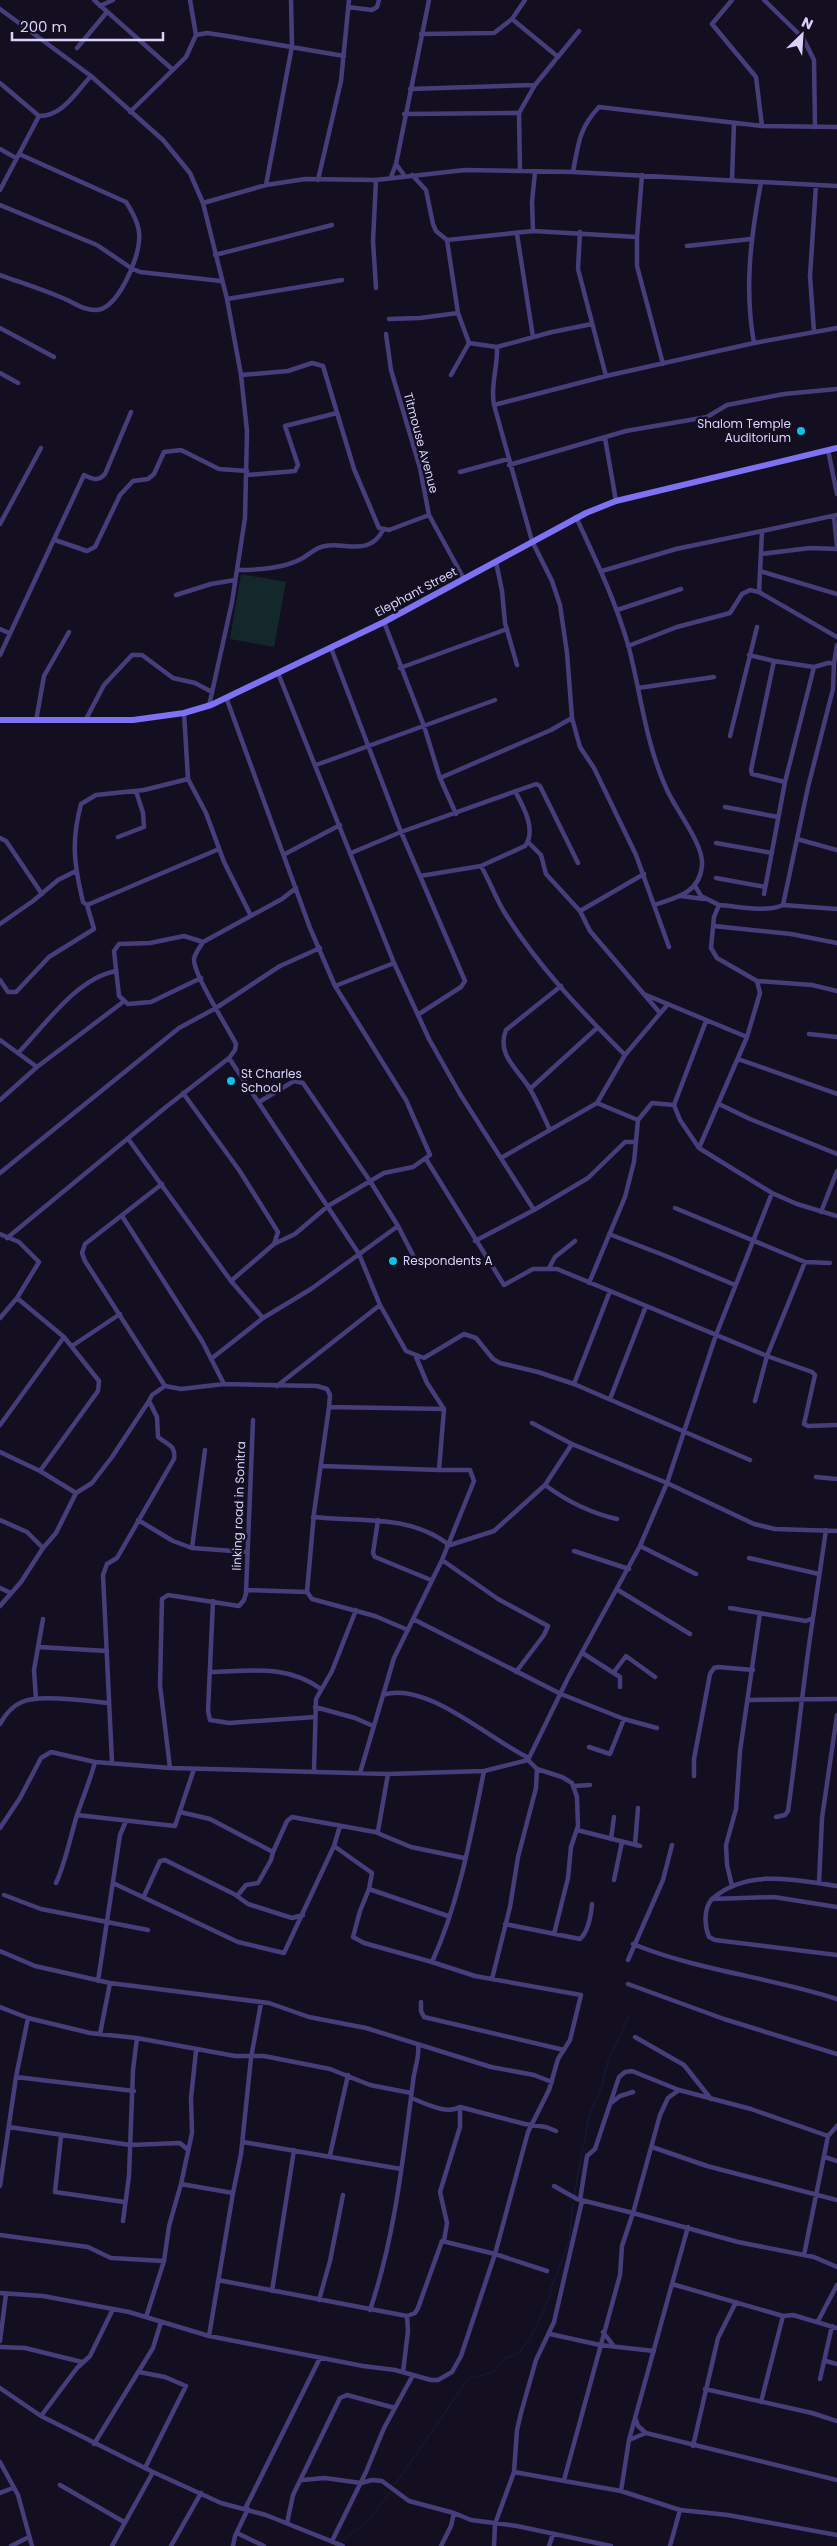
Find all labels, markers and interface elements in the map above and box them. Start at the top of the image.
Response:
scale bar [12,10,164,42]
north arrow [777,10,827,60]
text: N [798,12,816,35]
text: 200 m [20,16,67,37]
street label: Titmouse Avenue [400,391,443,495]
place label: Shalom Temple Auditorium [697,415,791,446]
marker: Shalom Temple Auditorium [795,425,807,437]
street label: Elephant Street [372,563,460,620]
place label: St Charles School [241,1065,302,1096]
marker: St Charles School [225,1075,237,1087]
place label: Respondents A [403,1252,493,1269]
marker: Respondents A [387,1255,399,1267]
street label: linking road in Sonitra [228,1441,249,1571]

